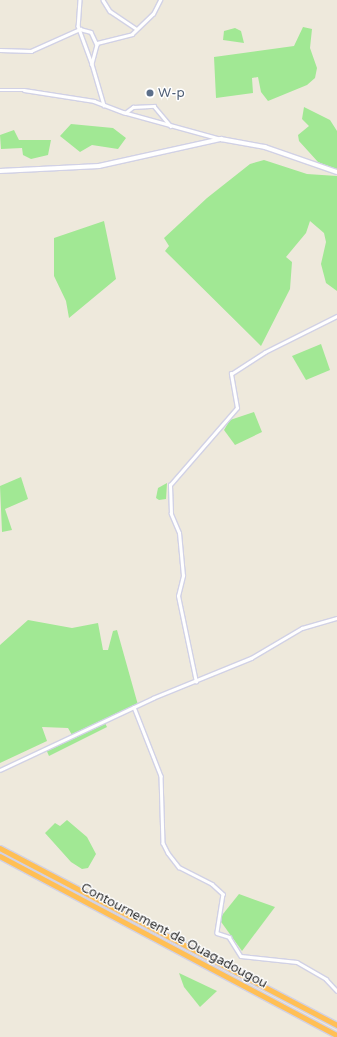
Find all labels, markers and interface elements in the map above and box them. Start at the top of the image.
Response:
place label: W-p [158,85,185,101]
marker: W-p [145,88,155,98]
street label: Contournement de Ouagadougou [78,880,270,992]

